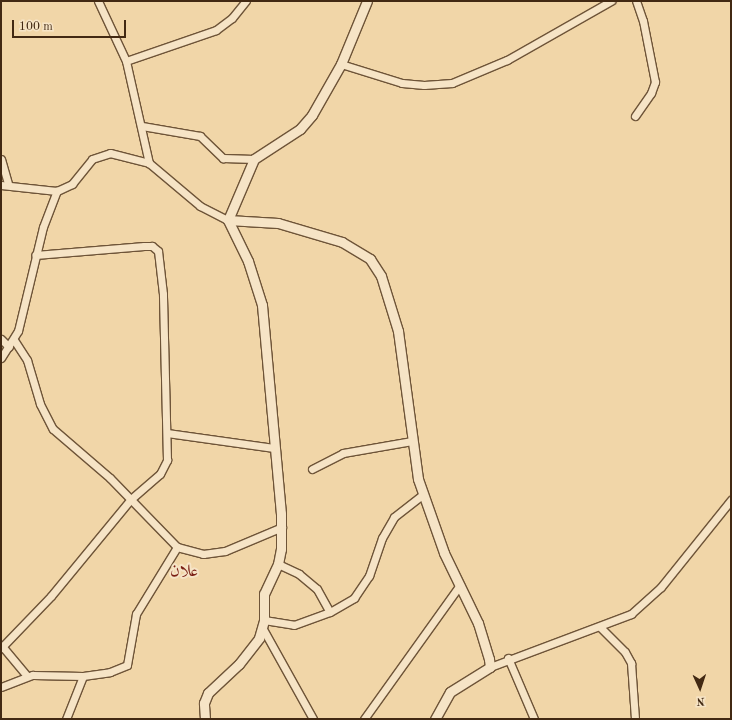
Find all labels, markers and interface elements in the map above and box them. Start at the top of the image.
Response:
scale bar [14,12,128,38]
text: 100 m [19,21,53,33]
district label: علان [170,562,198,582]
north arrow [680,668,720,708]
text: N [696,695,705,706]

